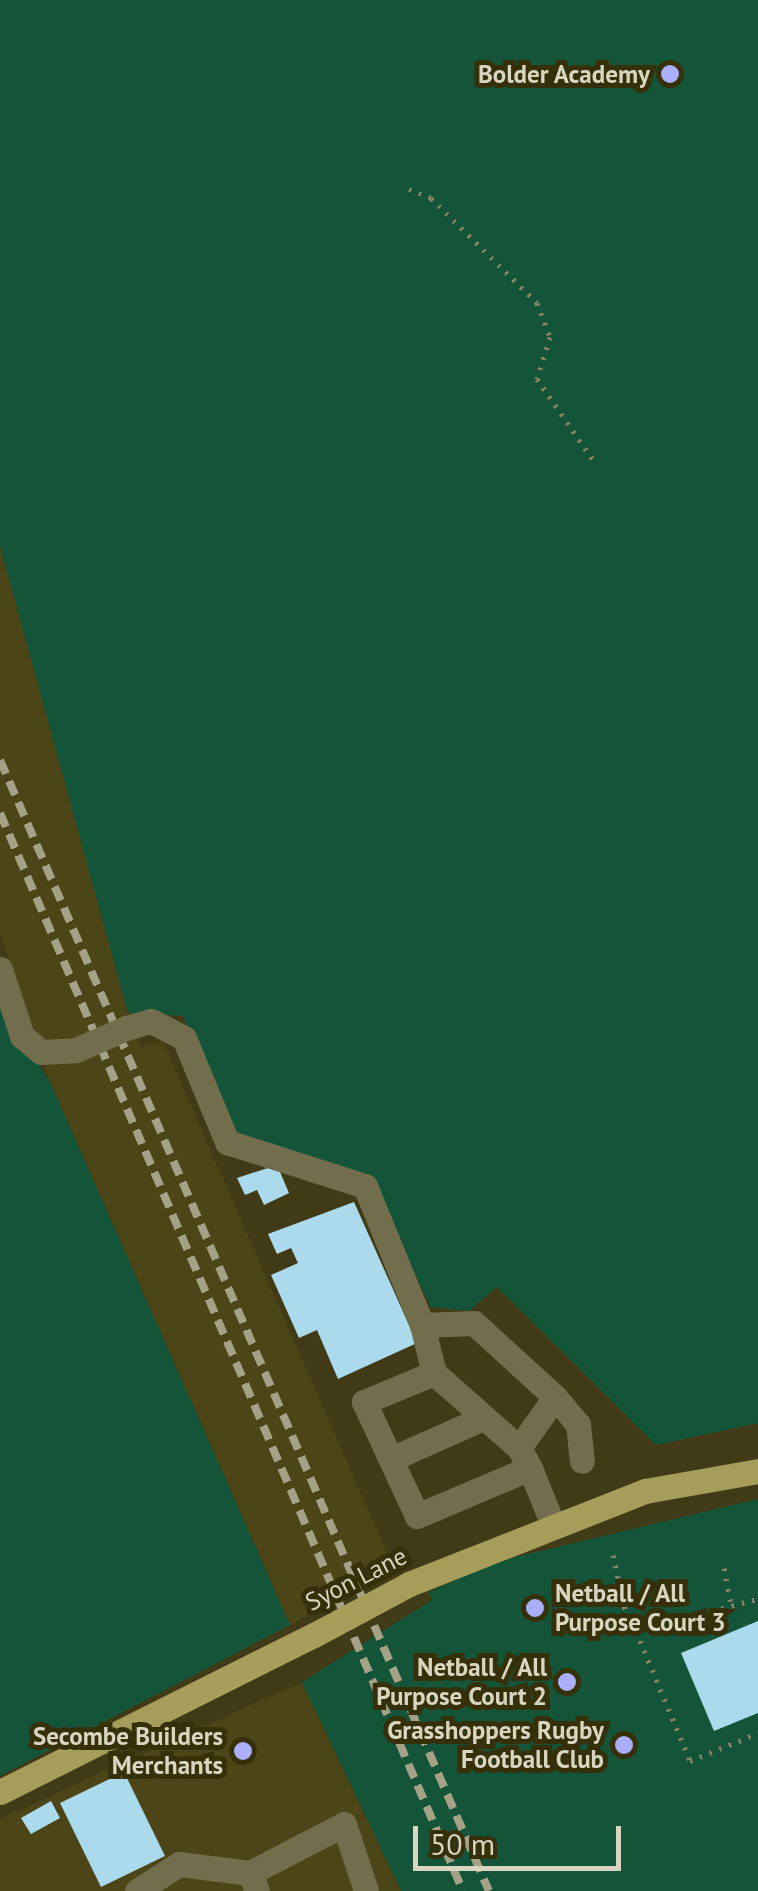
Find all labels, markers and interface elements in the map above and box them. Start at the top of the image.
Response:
place label: Bolder Academy [477,59,650,89]
marker: Bolder Academy [659,63,681,85]
street label: Syon Lane [300,1541,412,1617]
place label: Netball / All Purpose Court 3 [555,1579,726,1638]
marker: Netball / All Purpose Court 3 [524,1597,546,1619]
place label: Netball / All Purpose Court 2 [376,1653,547,1712]
marker: Netball / All Purpose Court 2 [556,1671,578,1693]
place label: Grasshoppers Rugby Football Club [387,1716,604,1775]
place label: Secombe Builders Merchants [33,1722,223,1781]
marker: Grasshoppers Rugby Football Club [613,1734,635,1756]
marker: Secombe Builders Merchants [232,1740,254,1762]
scale bar [418,1806,626,1868]
text: 50 m [430,1824,495,1863]

